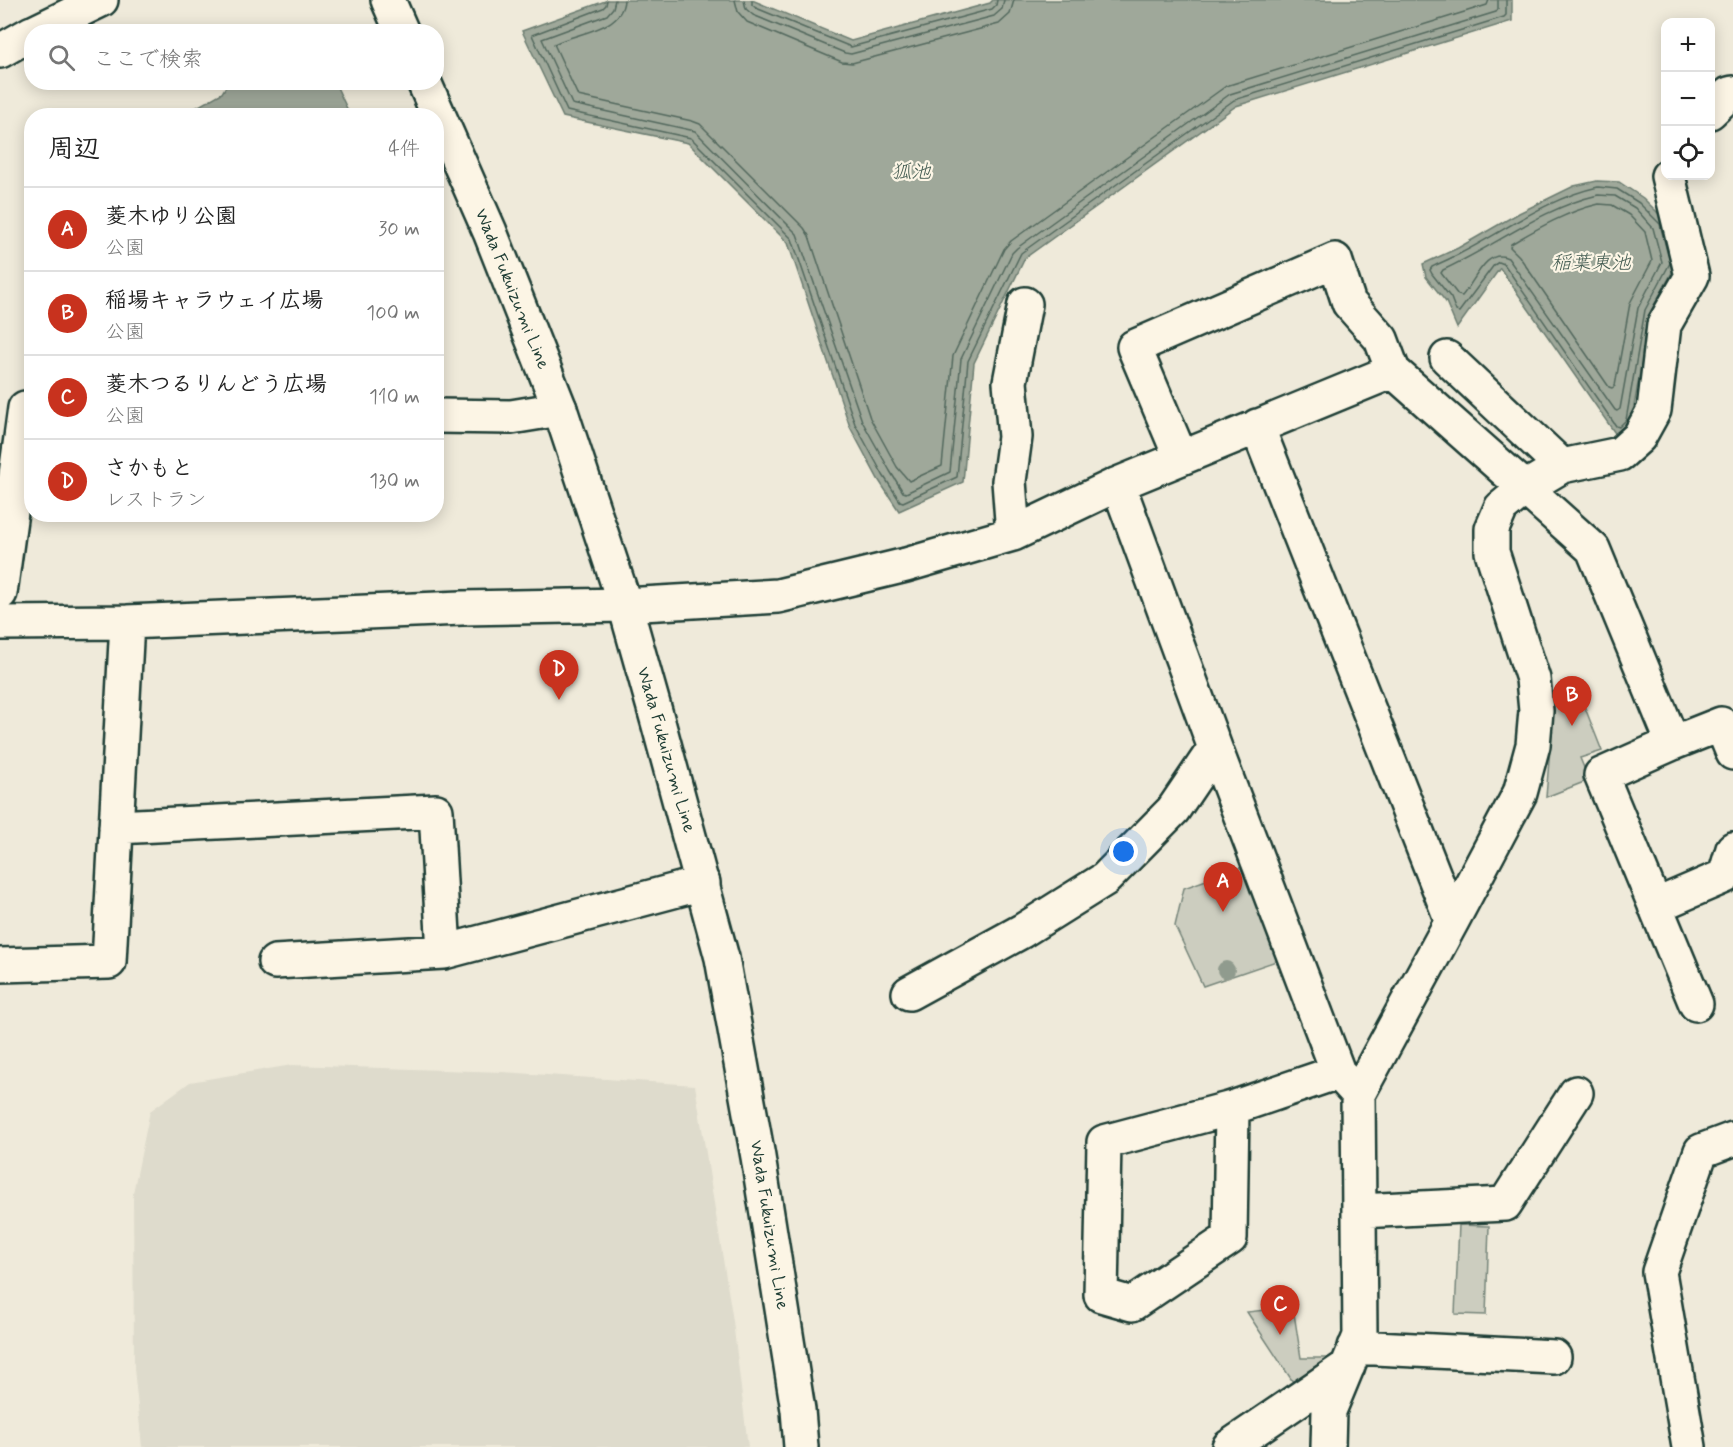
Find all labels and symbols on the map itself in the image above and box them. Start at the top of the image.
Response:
water label: 狐池 [891,159,932,186]
street label: Wada Fukuizumi Line [469,205,555,373]
water label: 稲葉東池 [1551,250,1632,277]
pin: D [540,650,578,700]
street label: Wada Fukuizumi Line [631,664,701,836]
pin: B [1552,676,1592,726]
your location [1109,837,1138,866]
pin: A [1204,862,1242,912]
street label: Wada Fukuizumi Line [744,1139,794,1311]
pin: C [1260,1286,1300,1335]

